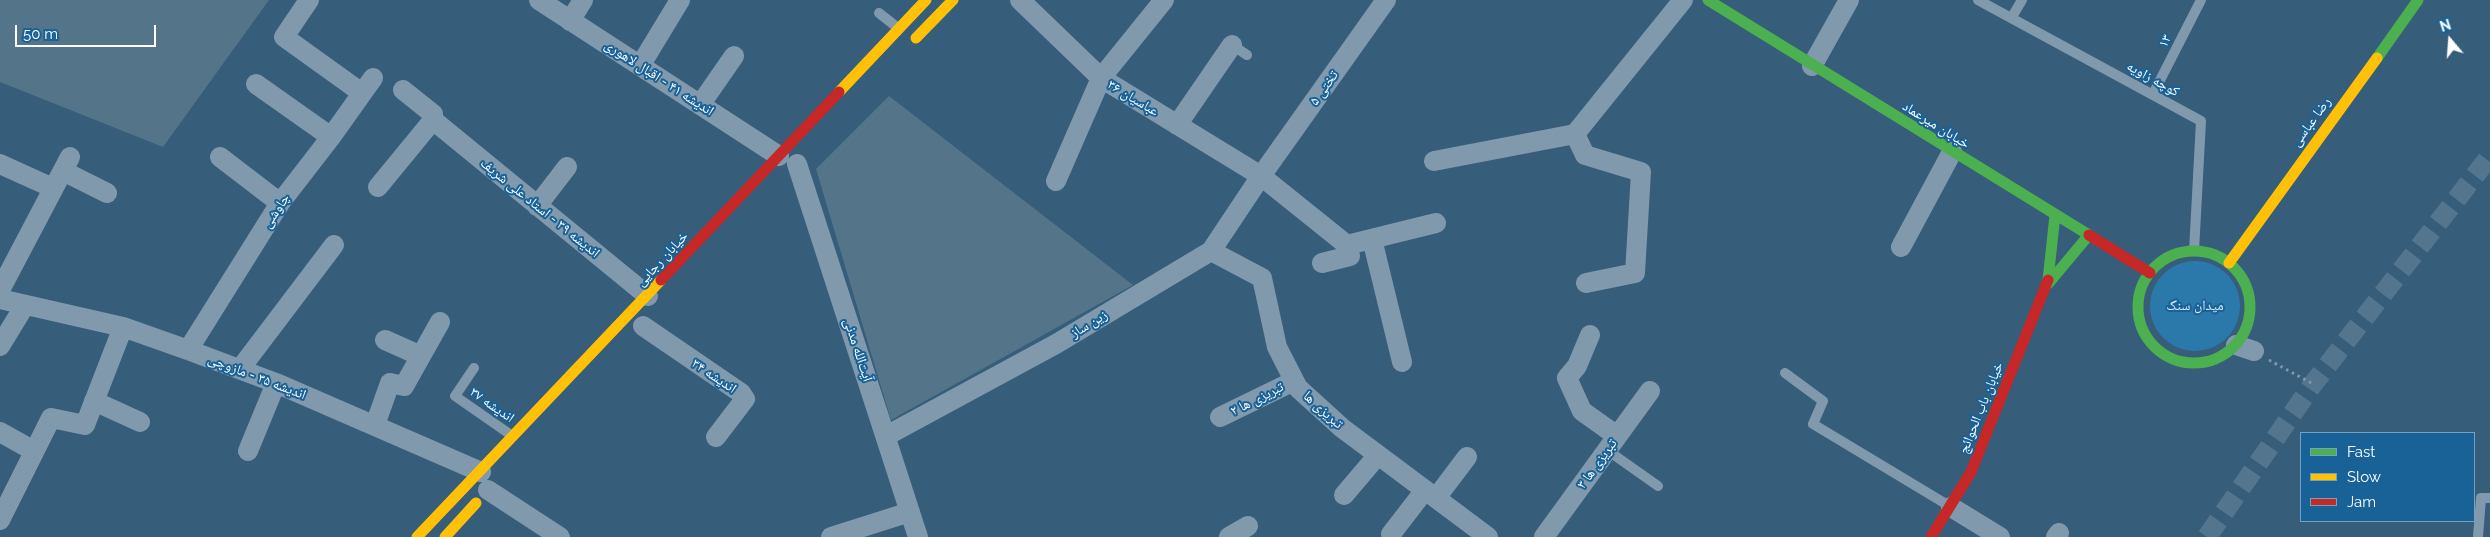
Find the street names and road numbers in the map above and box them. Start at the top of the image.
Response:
street label: ۱۳ [2155,32,2175,50]
street label: اندیشه ۴۱ - اقبال لاهوری [601,36,717,120]
street label: کوچه زاویه [2124,58,2182,100]
street label: تختی ۵ [1306,67,1342,109]
street label: عباسیان ۳۶ [1104,76,1162,120]
street label: رضا عباسی [2287,94,2335,150]
street label: خیابان میرعماد [1899,98,1973,152]
street label: اندیشه ۳۹ - استاد علی شریف [477,155,603,261]
street label: چاوشی [258,191,294,231]
street label: خیابان رجایی [632,228,692,290]
street label: زین ساز [1067,306,1111,342]
street label: آیت‌الله مدنی [840,316,876,384]
street label: اندیشه ۳۵ - مازوچی [206,351,308,403]
street label: اندیشه ۳۴ [688,355,740,397]
street label: خیابان باب الحوائج [1955,360,2007,456]
street label: تبریزی ها ۲ [1227,378,1287,420]
street label: اندیشه ۳۷ [467,384,517,426]
street label: تبریزی ها [1300,388,1346,432]
street label: تبریزی ها ۳ [1573,436,1621,492]

